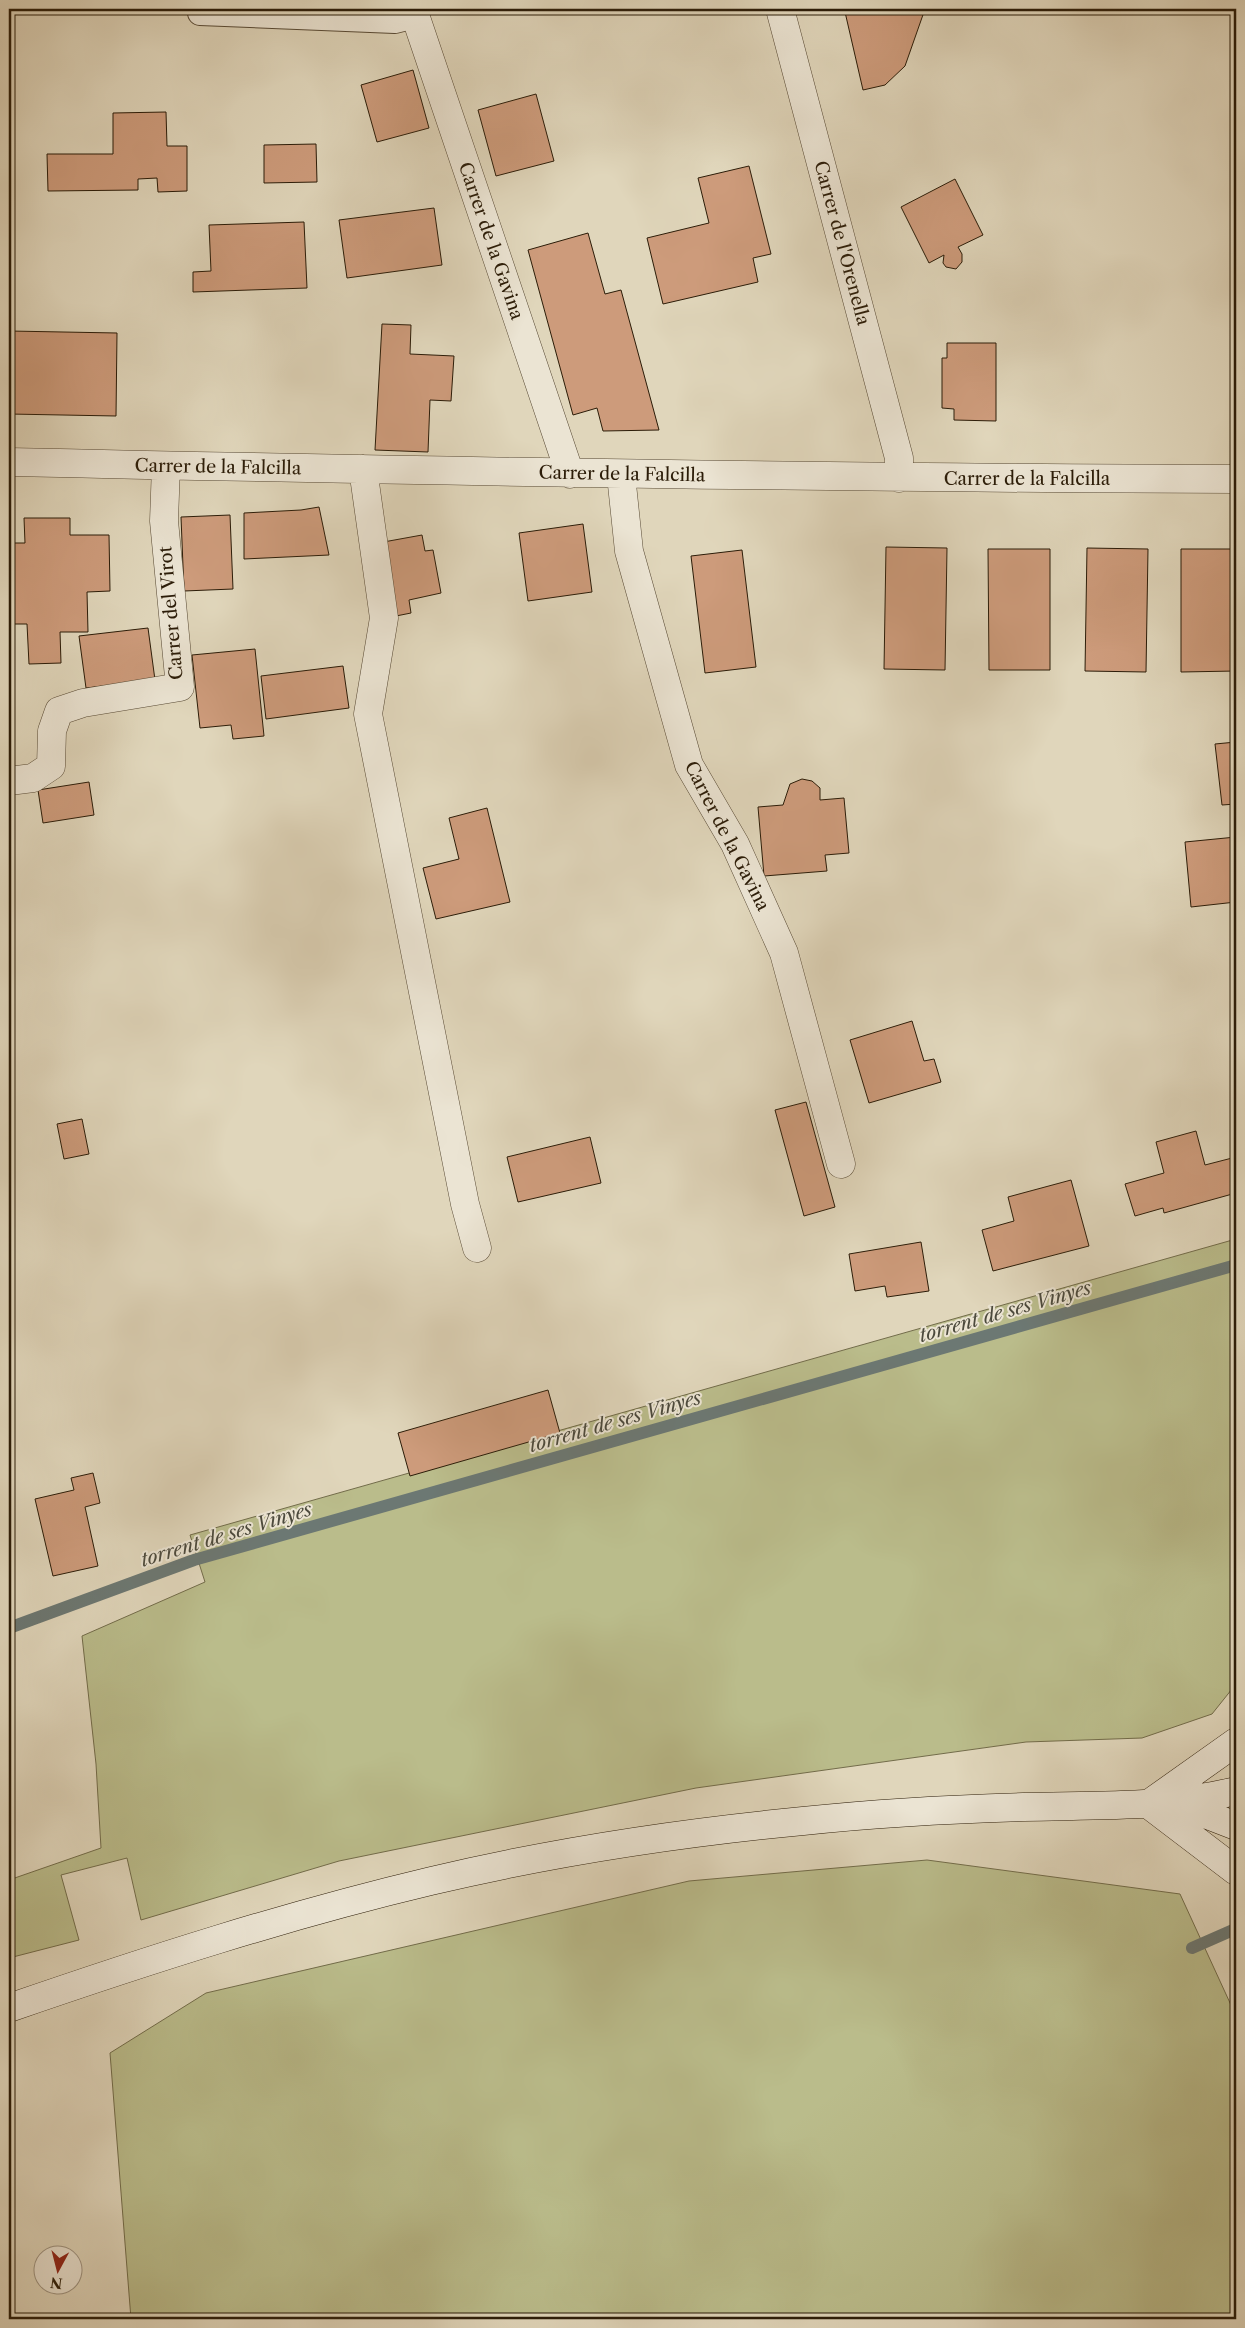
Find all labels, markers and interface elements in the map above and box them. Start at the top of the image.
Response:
street label: Carrer de l'Orenella [809,158,875,328]
street label: Carrer de la Gavina [454,159,528,323]
street label: Carrer de la Falcilla [134,455,302,479]
street label: Carrer de la Falcilla [538,462,706,486]
street label: Carrer de la Falcilla [944,468,1111,490]
street label: Carrer del Virot [154,545,188,681]
street label: Carrer de la Gavina [680,757,775,915]
water label: torrent de ses Vinyes [916,1276,1094,1347]
water label: torrent de ses Vinyes [526,1386,704,1457]
water label: torrent de ses Vinyes [138,1497,315,1572]
north arrow [32,2246,82,2296]
text: N [49,2273,64,2293]

